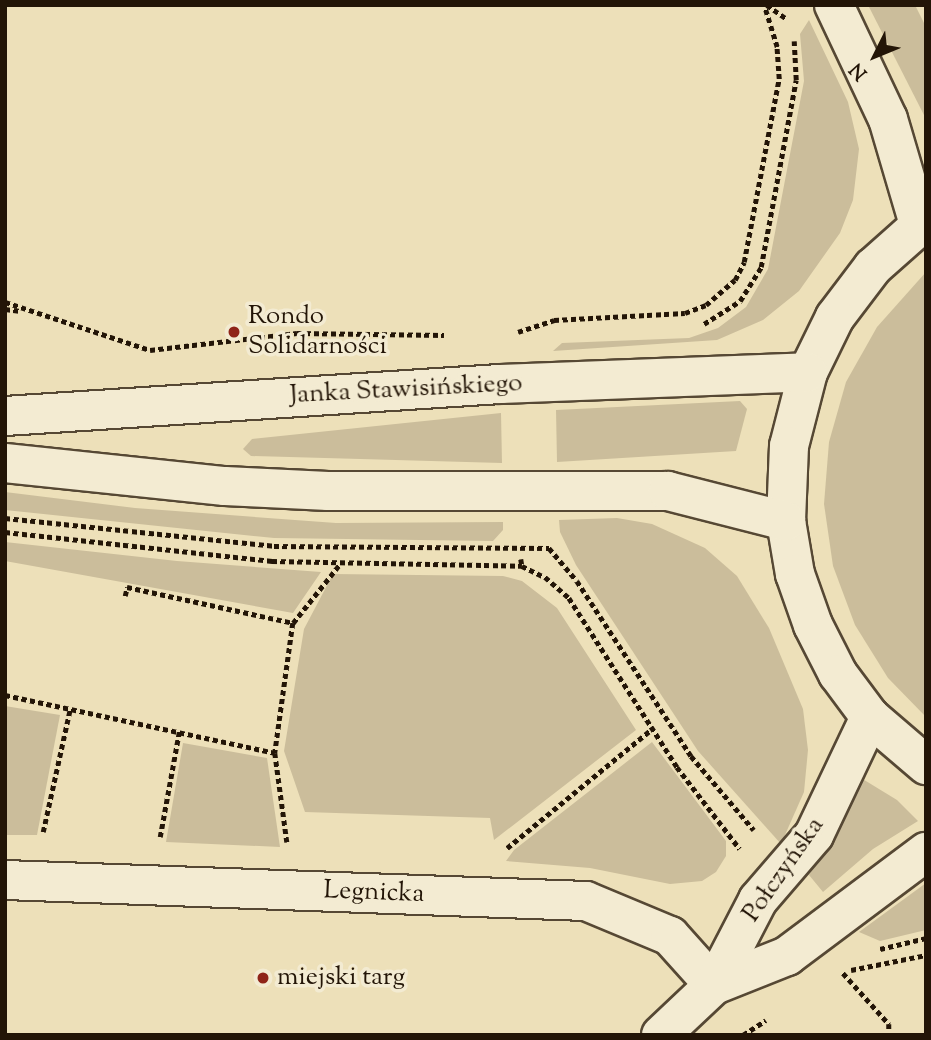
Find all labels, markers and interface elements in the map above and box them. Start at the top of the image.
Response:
north arrow [840,21,910,91]
text: N [844,56,874,85]
place label: Rondo Solidarności [248,301,387,362]
marker: Rondo Solidarności [226,324,242,340]
street label: Janka Stawisińskiego [289,368,523,412]
street label: Połczyńska [737,811,831,929]
street label: Legnicka [323,876,425,910]
place label: miejski targ [277,962,405,994]
marker: miejski targ [255,970,271,986]

